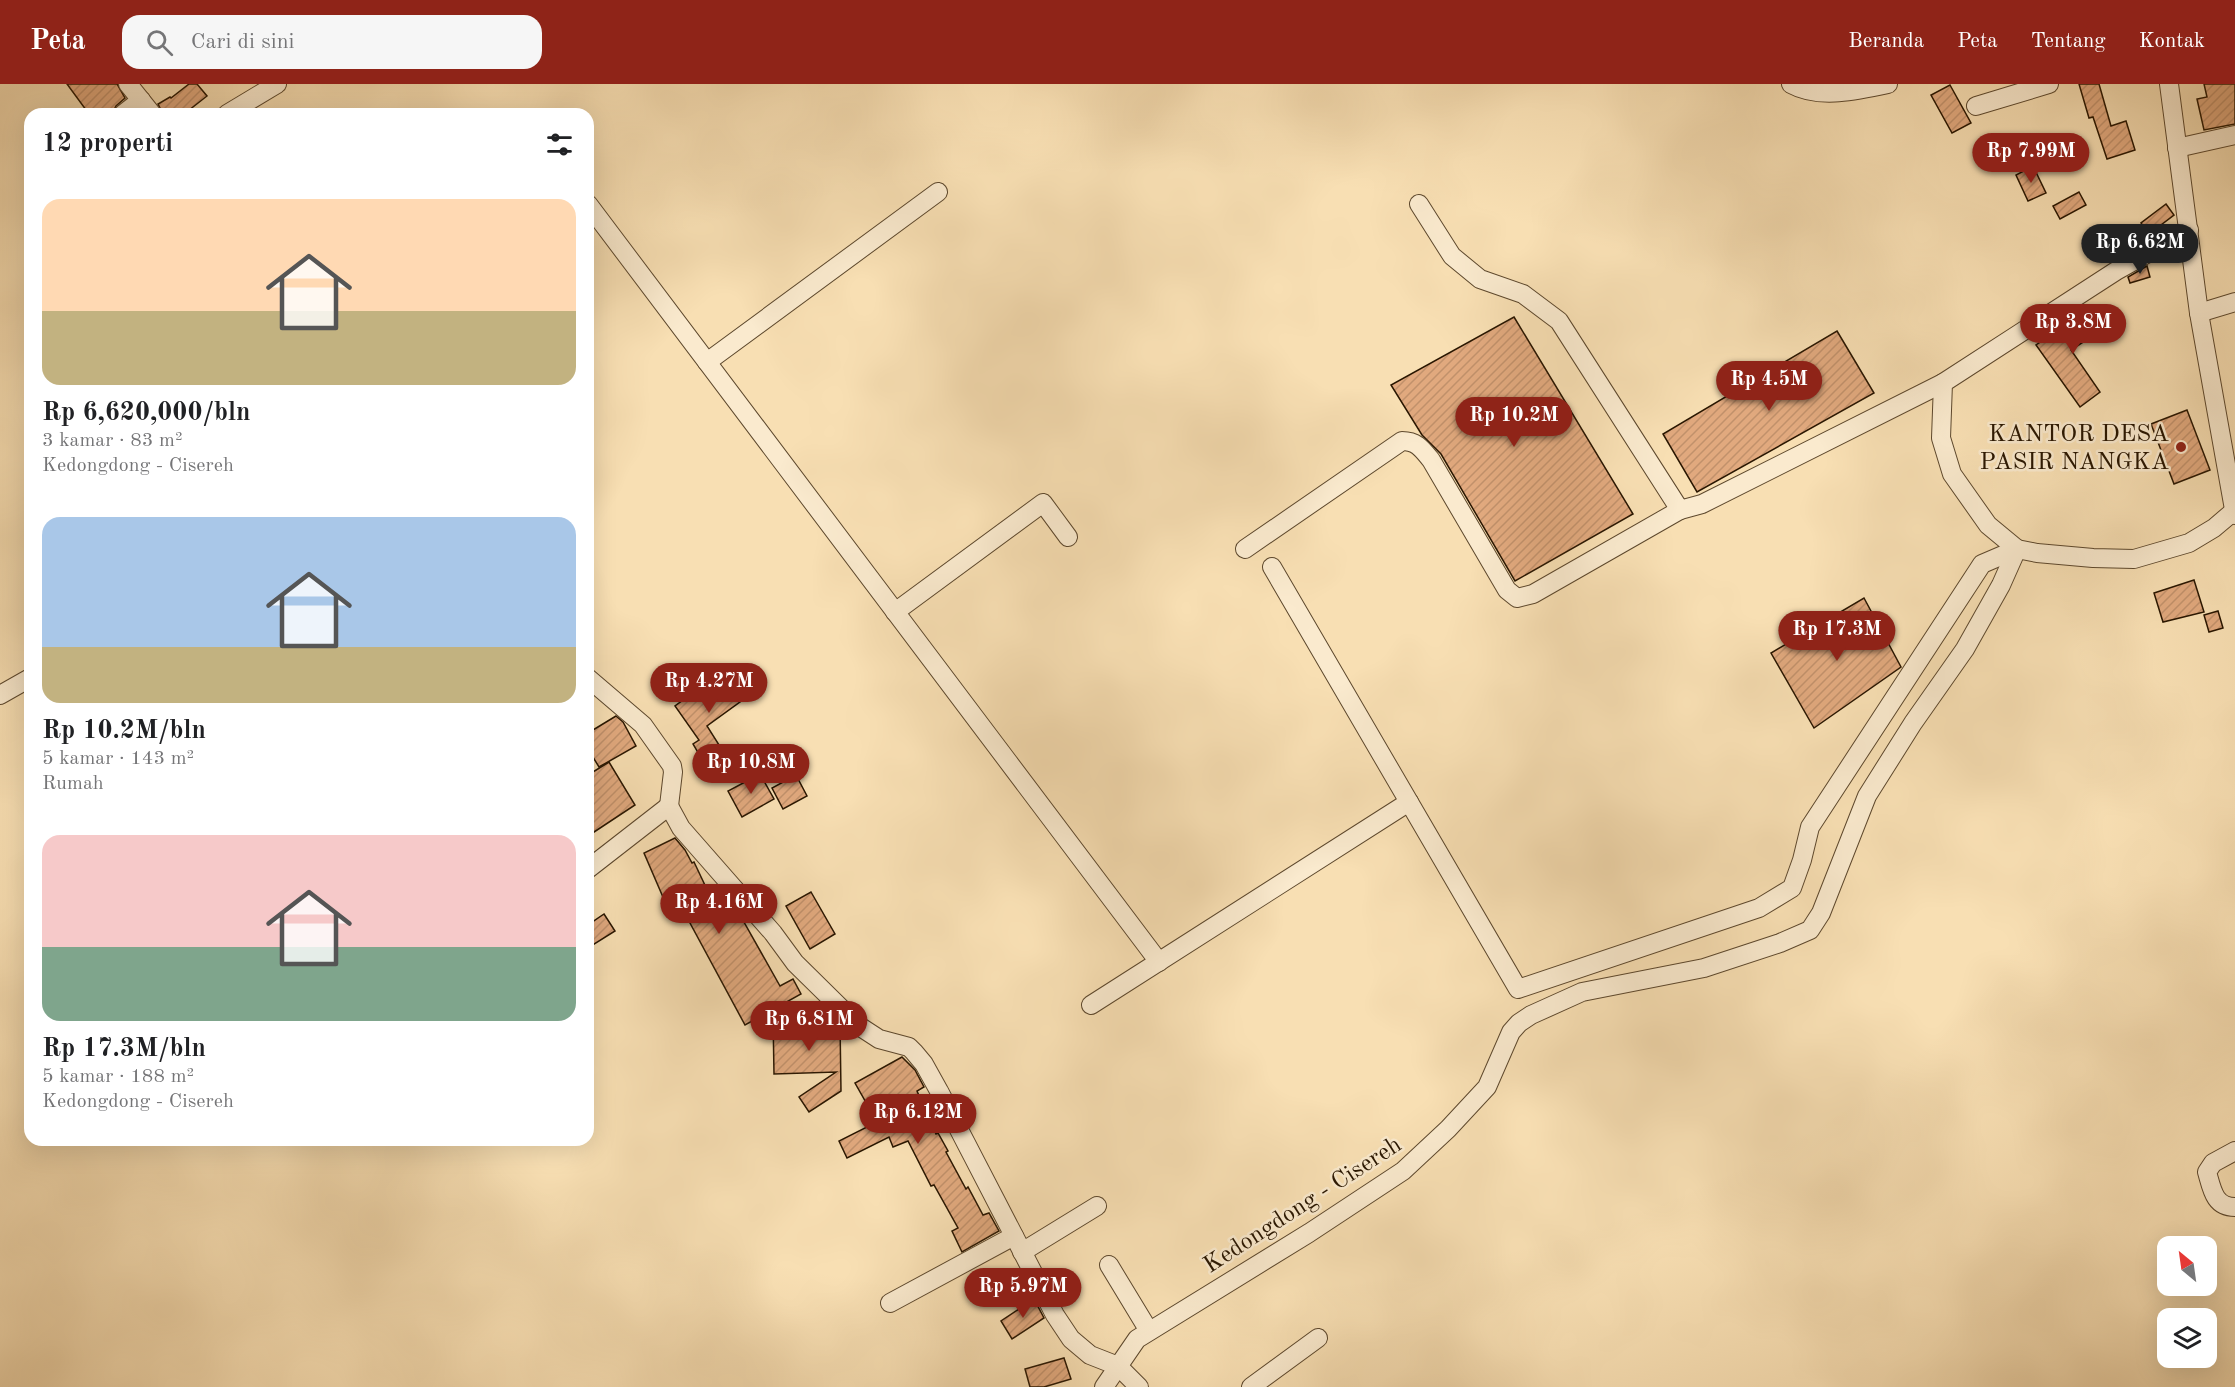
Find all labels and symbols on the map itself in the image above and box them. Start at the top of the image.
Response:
pin: Rp 7.99M [1969,133,2093,184]
pin: Rp 6.62M [2078,224,2202,275]
pin: Rp 3.8M [2018,304,2128,355]
pin: Rp 4.5M [1714,361,1824,412]
pin: Rp 10.2M [1452,397,1576,448]
place label: KANTOR DESA PASIR NANGKA [1980,423,2169,475]
marker: KANTOR DESA PASIR NANGKA [2174,440,2188,454]
pin: Rp 17.3M [1775,611,1899,662]
pin: Rp 4.27M [647,663,771,714]
pin: Rp 10.8M [689,744,813,795]
pin: Rp 4.16M [657,884,781,935]
pin: Rp 6.81M [747,1001,871,1052]
pin: Rp 6.12M [856,1094,980,1145]
street label: Kedongdong - Cisereh [1200,1133,1406,1278]
north arrow [2157,1236,2217,1296]
pin: Rp 5.97M [961,1268,1085,1319]

